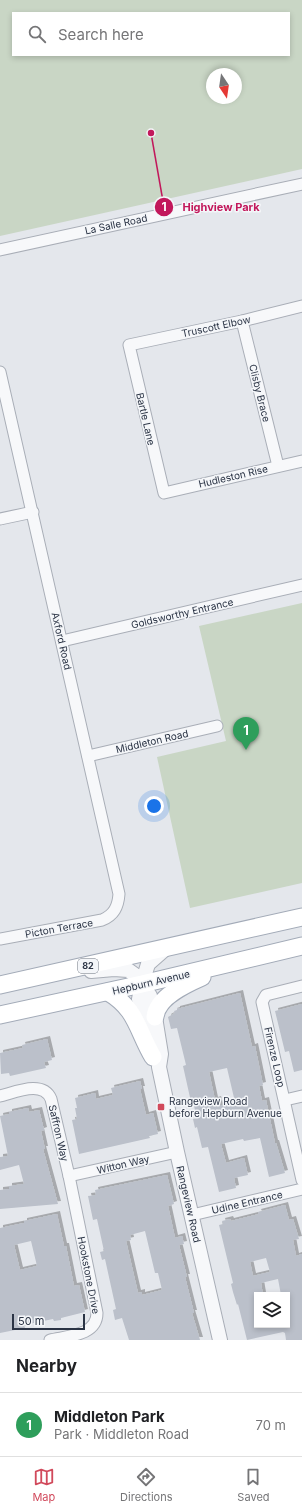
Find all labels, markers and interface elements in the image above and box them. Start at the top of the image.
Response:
search box [12,12,290,56]
icon: search [26,23,48,45]
text: Search here [58,25,144,44]
north arrow [206,68,242,104]
callout: Highview Park [154,196,267,219]
text: 1 [161,199,167,214]
text: Highview Park [182,200,260,214]
street label: La Salle Road [84,212,148,236]
street label: Truscott Elbow [180,313,252,339]
street label: Clisby Brace [247,363,273,423]
street label: Bartle Lane [134,392,158,447]
street label: Hudleston Rise [197,462,269,490]
street label: Goldsworthy Entrance [130,595,235,631]
street label: Axford Road [50,611,74,671]
pin: 1 [233,717,259,750]
street label: Middleton Road [115,727,189,755]
your location [144,796,164,816]
street label: Picton Terrace [24,916,94,940]
road number: 82 [78,959,98,973]
street label: Hepburn Avenue [111,967,191,997]
street label: Firenze Loop [262,1026,288,1088]
place label: Rangeview Road before Hepburn Avenue [169,1095,282,1119]
marker: Rangeview Road before Hepburn Avenue [156,1102,166,1112]
street label: Saffron Way [47,1103,71,1163]
street label: Witton Way [96,1152,151,1176]
street label: Rangeview Road [174,1164,204,1244]
street label: Udine Entrance [210,1188,284,1216]
street label: Hookstone Drive [76,1235,102,1315]
map controls [254,1292,290,1328]
button: layers [254,1292,290,1328]
scale bar [12,1312,85,1331]
text: 50 m [18,1314,44,1328]
text: Nearby [16,1356,77,1376]
text: Middleton Park [54,1407,165,1426]
text: 1 [26,1417,32,1433]
text: 70 m [256,1417,286,1433]
text: Park · Middleton Road [54,1426,189,1442]
tab: Map [32,1466,55,1504]
tab: Directions [120,1466,173,1504]
tab: Saved [237,1466,270,1504]

